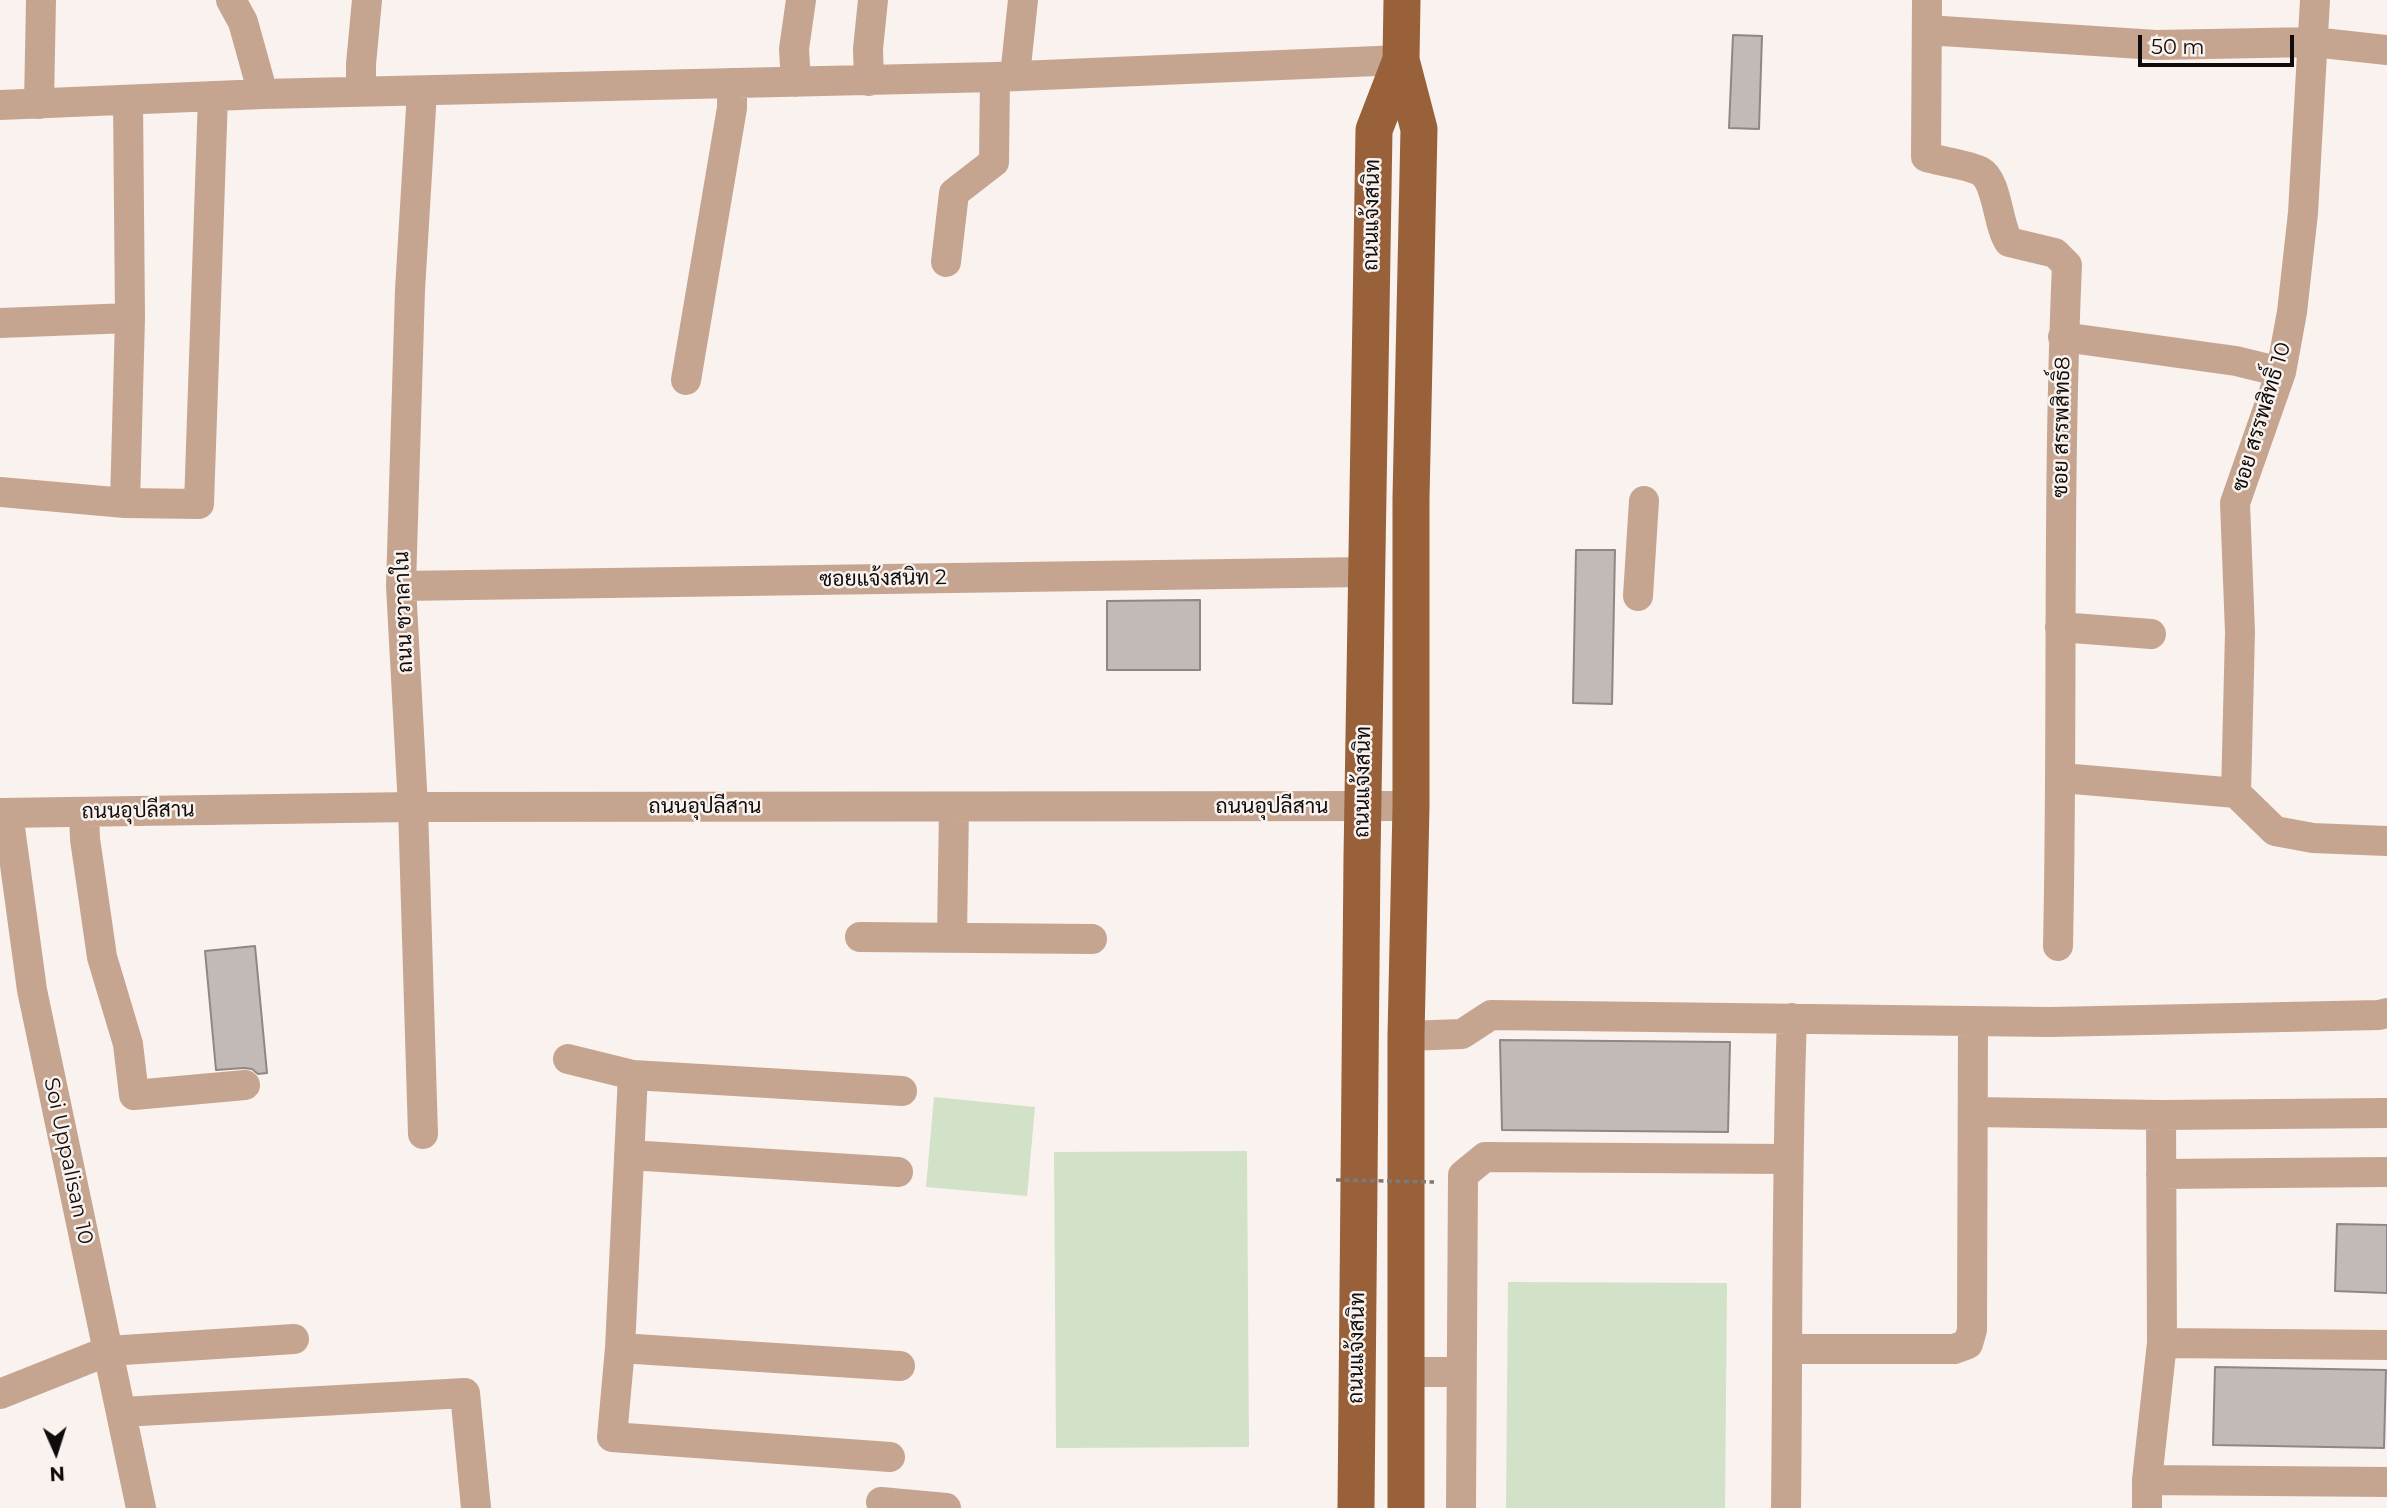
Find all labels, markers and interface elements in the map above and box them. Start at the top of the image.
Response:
scale bar [2142,21,2298,65]
text: 50 m [2151,34,2205,59]
street label: ถนนแจ้งสนิท [1358,159,1386,271]
street label: ซอย สรรพสิทธิ์ 10 [2227,339,2297,495]
street label: ซอย สรรพสิทธิ์8 [2048,356,2076,498]
street label: ถนน ชวาลาใน [389,551,419,673]
street label: ซอยแจ้งสนิท 2 [819,565,947,593]
street label: ถนนแจ้งสนิท [1349,726,1377,838]
street label: ถนนอุปลีสาน [649,794,761,820]
street label: ถนนอุปลีสาน [1216,794,1328,820]
street label: ถนนอุปลีสาน [81,797,195,825]
street label: Soi Uppalisan 10 [38,1075,98,1247]
street label: ถนนแจ้งสนิท [1343,1292,1371,1404]
north arrow [21,1417,91,1487]
text: N [49,1462,65,1485]

